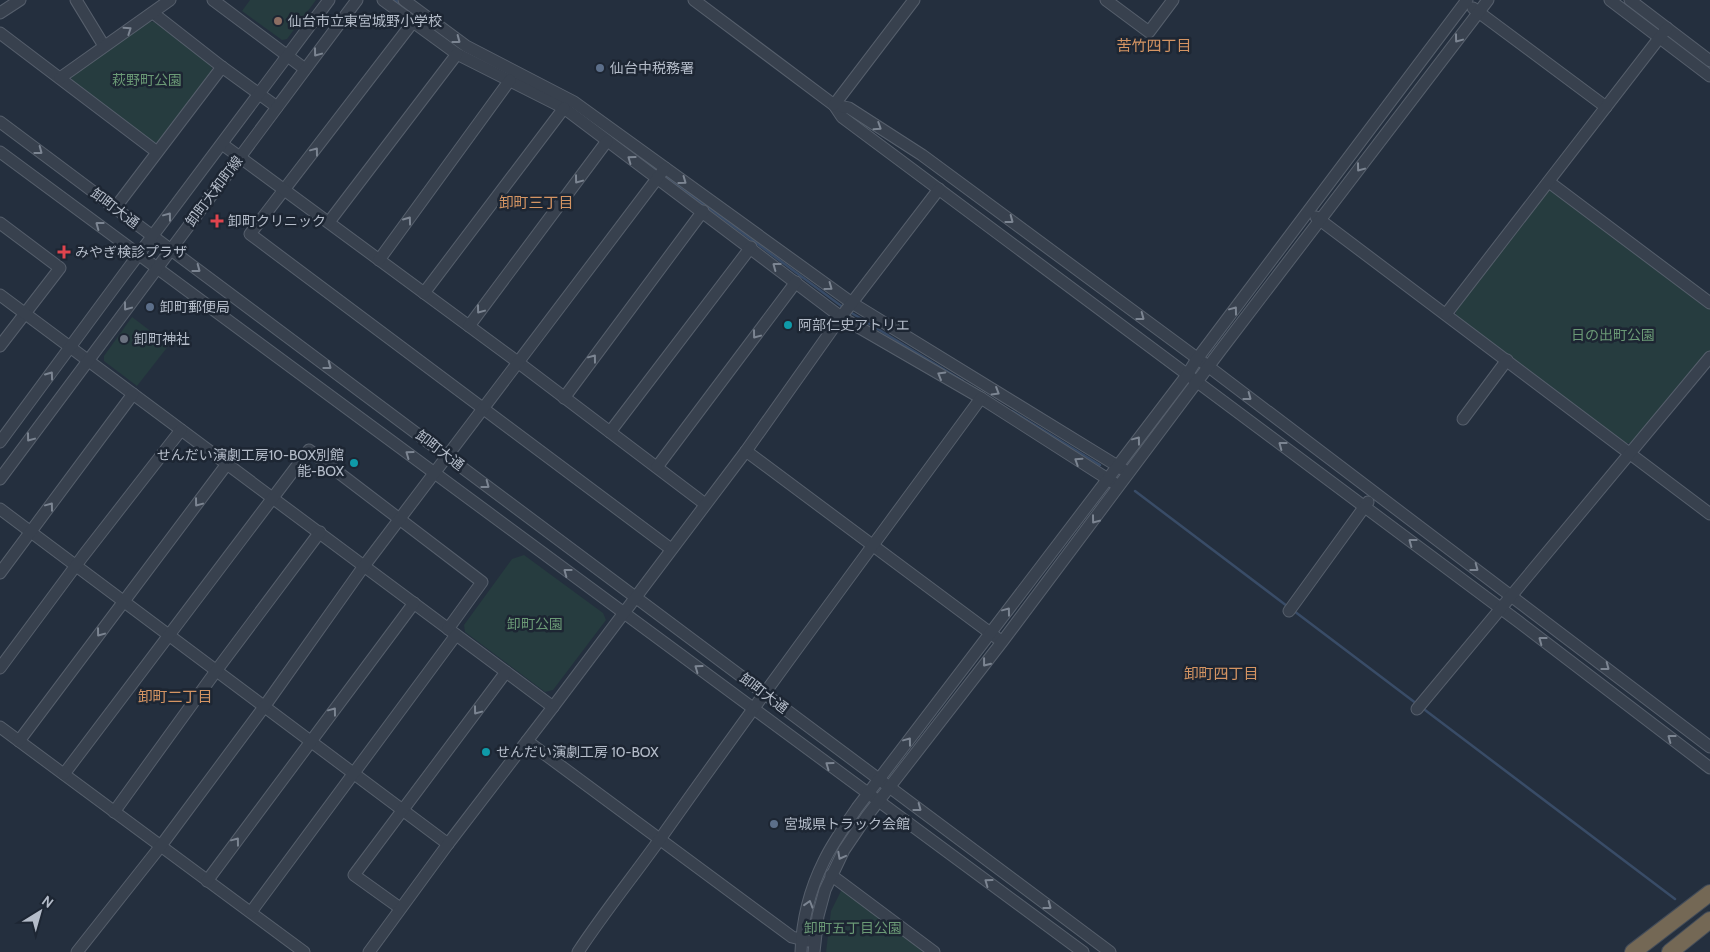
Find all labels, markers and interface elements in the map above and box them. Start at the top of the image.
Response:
place label: 仙台市立東宮城野小学校 [288,12,442,30]
marker: 仙台市立東宮城野小学校 [272,15,284,27]
one-way arrow [123,27,132,36]
one-way arrow [1455,33,1464,43]
one-way arrow [451,34,460,42]
district label: 苦竹四丁目 [1116,37,1192,55]
one-way arrow [314,47,323,57]
place label: 仙台中税務署 [610,59,694,77]
marker: 仙台中税務署 [594,62,606,74]
park label: 萩野町公園 [112,71,182,89]
one-way arrow [872,120,881,130]
one-way arrow [33,145,43,154]
one-way arrow [309,148,317,157]
street label: 卸町大和町線 [182,152,246,230]
one-way arrow [627,156,637,165]
one-way arrow [1357,162,1366,172]
one-way arrow [575,174,584,184]
one-way arrow [677,175,687,184]
street label: 卸町大通 [87,184,143,232]
district label: 卸町三丁目 [498,194,574,212]
one-way arrow [162,212,171,222]
place label: 卸町クリニック [228,212,326,230]
marker: 卸町クリニック [210,214,224,228]
one-way arrow [1004,215,1013,223]
one-way arrow [402,216,411,226]
one-way arrow [96,223,105,231]
place label: みやぎ検診プラザ [75,243,187,261]
marker: みやぎ検診プラザ [57,245,71,259]
one-way arrow [191,263,201,272]
one-way arrow [773,264,782,272]
one-way arrow [823,281,833,290]
place label: 卸町郵便局 [160,298,230,316]
one-way arrow [124,301,133,311]
marker: 卸町郵便局 [144,301,156,313]
one-way arrow [477,304,486,314]
one-way arrow [1228,306,1237,316]
one-way arrow [1135,311,1145,320]
place label: 阿部仁史アトリエ [798,316,910,334]
marker: 阿部仁史アトリエ [782,319,794,331]
park label: 日の出町公園 [1571,326,1655,344]
one-way arrow [753,329,762,339]
place label: 卸町神社 [134,330,190,348]
marker: 卸町神社 [118,333,130,345]
one-way arrow [587,355,596,364]
one-way arrow [322,361,331,369]
one-way arrow [937,371,946,381]
one-way arrow [44,372,52,381]
one-way arrow [991,385,1000,395]
one-way arrow [1242,391,1252,400]
street label: 卸町大通 [412,426,468,474]
one-way arrow [28,432,36,441]
one-way arrow [1131,436,1140,446]
one-way arrow [1279,443,1288,451]
place label: せんだい演劇工房10-BOX別館 能-BOX [157,446,345,480]
one-way arrow [405,451,415,460]
marker: せんだい演劇工房10-BOX別館 能-BOX [348,457,360,469]
one-way arrow [1075,457,1084,467]
one-way arrow [480,479,489,487]
one-way arrow [195,497,203,506]
one-way arrow [44,502,53,512]
one-way arrow [1092,514,1100,523]
one-way arrow [1409,540,1418,548]
one-way arrow [1469,562,1479,571]
one-way arrow [564,569,573,577]
one-way arrow [1001,607,1010,617]
park label: 卸町公園 [507,615,563,633]
one-way arrow [97,627,105,636]
one-way arrow [1539,637,1548,645]
one-way arrow [983,657,991,666]
one-way arrow [1600,661,1610,670]
one-way arrow [694,665,704,674]
district label: 卸町四丁目 [1183,665,1259,683]
street label: 卸町大通 [736,669,792,717]
district label: 卸町二丁目 [137,688,213,706]
one-way arrow [474,705,483,715]
one-way arrow [327,707,336,717]
one-way arrow [1668,736,1677,744]
one-way arrow [903,738,911,747]
place label: せんだい演劇工房 10-BOX [496,743,659,761]
marker: せんだい演劇工房 10-BOX [480,746,492,758]
one-way arrow [825,762,834,771]
one-way arrow [912,803,921,811]
place label: 宮城県トラック会館 [784,815,910,833]
marker: 宮城県トラック会館 [768,818,780,830]
one-way arrow [230,837,239,847]
one-way arrow [837,851,847,860]
one-way arrow [984,879,993,888]
north arrow [15,887,65,937]
text: N [38,891,57,912]
one-way arrow [803,900,813,909]
one-way arrow [1042,900,1051,908]
park label: 卸町五丁目公園 [804,919,902,937]

